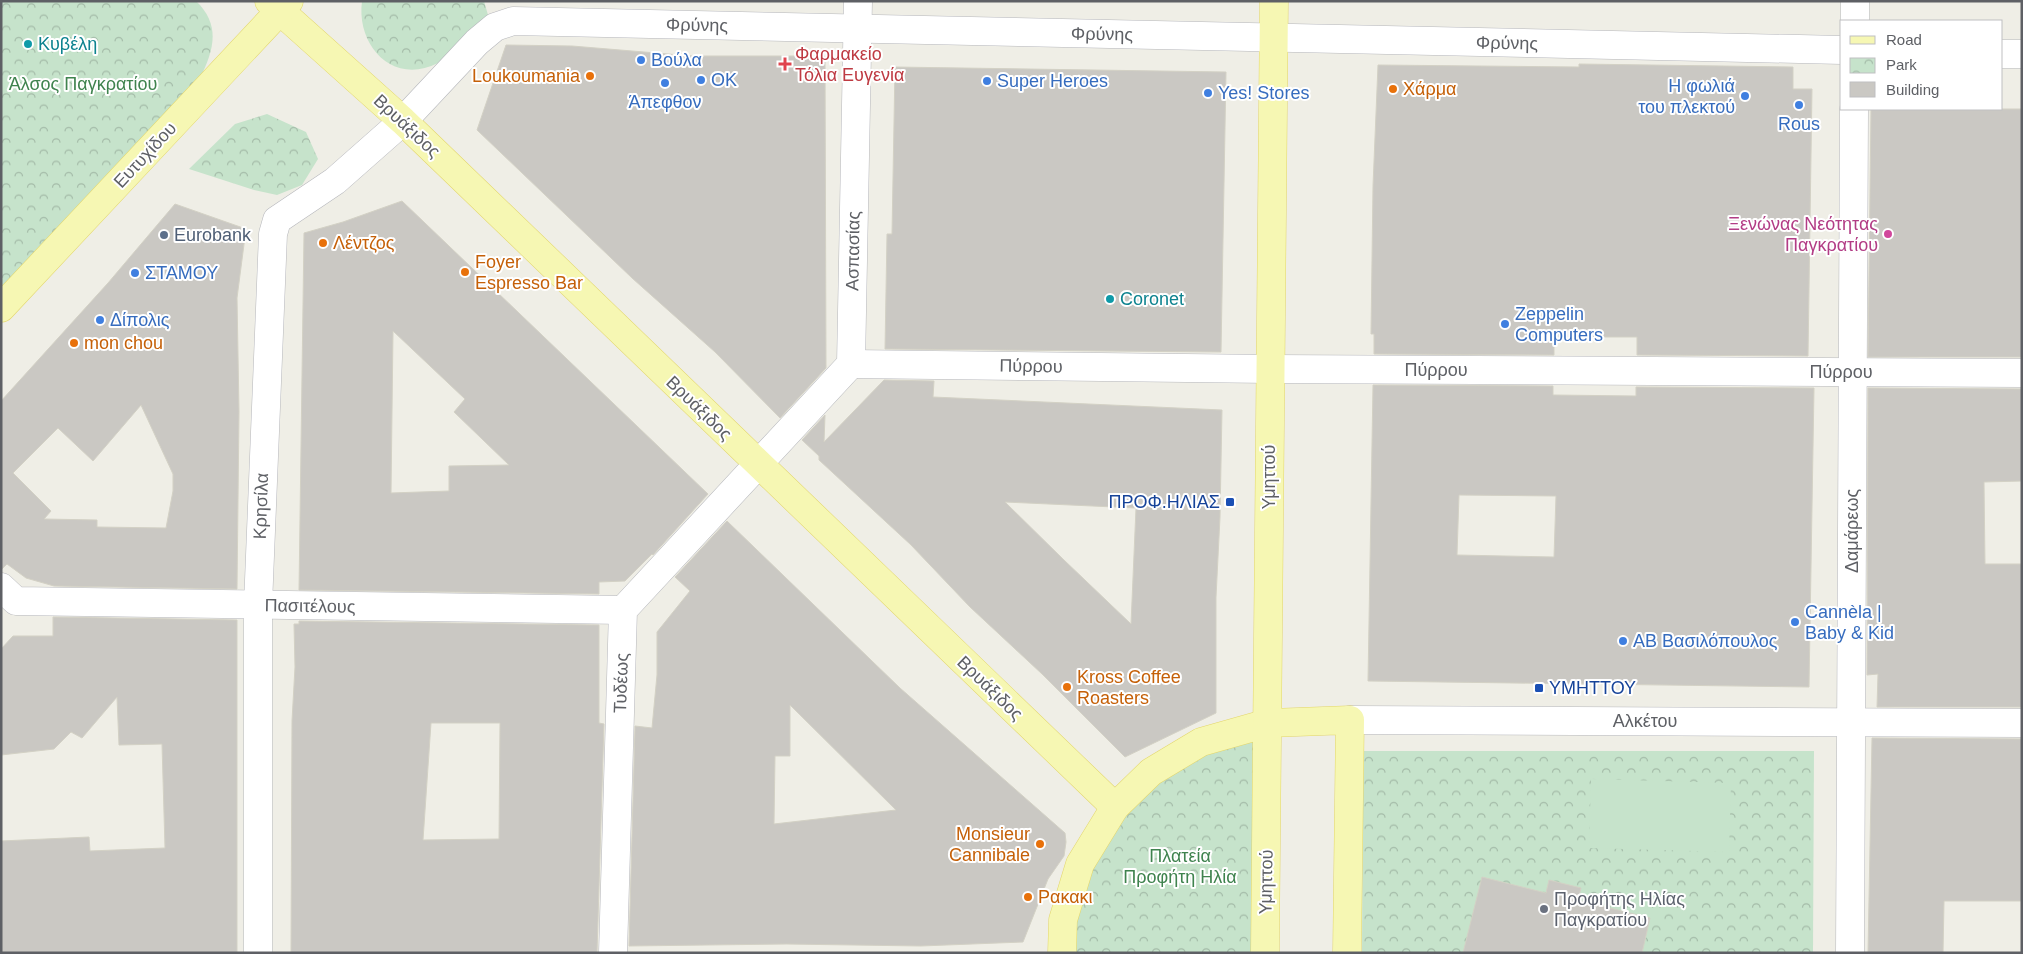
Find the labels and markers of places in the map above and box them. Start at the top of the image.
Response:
place label: Κυβέλη [38,34,97,54]
marker: Κυβέλη [22,38,34,50]
place label: Φαρμακείο Τόλια Ευγενία [795,44,904,85]
place label: Βούλα [651,50,702,70]
marker: Βούλα [635,54,647,66]
marker: Φαρμακείο Τόλια Ευγενία [779,58,791,70]
place label: Loukoumania [472,66,581,86]
marker: Loukoumania [584,70,596,82]
place label: OK [711,70,737,90]
place label: Super Heroes [997,71,1108,91]
marker: OK [695,74,707,86]
marker: Super Heroes [981,75,993,87]
place label: Η φωλιά του πλεκτού [1638,76,1735,117]
marker: Άπεφθον [659,77,671,89]
place label: Χάρμα [1403,79,1456,99]
place label: Yes! Stores [1218,83,1309,103]
marker: Χάρμα [1387,83,1399,95]
marker: Yes! Stores [1202,87,1214,99]
marker: Η φωλιά του πλεκτού [1739,90,1751,102]
place label: Άπεφθον [628,92,702,112]
marker: Rous [1793,99,1805,111]
place label: Rous [1778,114,1820,134]
place label: Ξενώνας Νεότητας Παγκρατίου [1728,214,1878,255]
place label: Eurobank [174,225,252,245]
marker: Ξενώνας Νεότητας Παγκρατίου [1882,228,1894,240]
marker: Eurobank [158,229,170,241]
place label: Λέντζος [333,233,395,253]
marker: Λέντζος [317,237,329,249]
place label: Foyer Espresso Bar [475,252,583,293]
place label: ΣΤΑΜΟΥ [145,263,218,283]
marker: Foyer Espresso Bar [459,266,471,278]
marker: ΣΤΑΜΟΥ [129,267,141,279]
place label: Coronet [1120,289,1184,309]
marker: Coronet [1104,293,1116,305]
place label: Zeppelin Computers [1515,304,1603,345]
place label: Δίπολις [110,310,170,330]
marker: Δίπολις [94,314,106,326]
marker: Zeppelin Computers [1499,318,1511,330]
place label: mon chou [84,333,163,353]
marker: mon chou [68,337,80,349]
place label: ΠΡΟΦ.ΗΛΙΑΣ [1108,492,1220,512]
marker: ΠΡΟΦ.ΗΛΙΑΣ [1224,496,1236,508]
place label: Cannèla | Baby & Kid [1805,602,1894,643]
marker: Cannèla | Baby & Kid [1789,616,1801,628]
place label: ΑΒ Βασιλόπουλος [1633,631,1778,651]
marker: ΑΒ Βασιλόπουλος [1617,635,1629,647]
place label: Kross Coffee Roasters [1077,667,1181,708]
place label: ΥΜΗΤΤΟΥ [1549,678,1636,698]
marker: Kross Coffee Roasters [1061,681,1073,693]
marker: ΥΜΗΤΤΟΥ [1533,682,1545,694]
place label: Monsieur Cannibale [949,824,1030,865]
marker: Monsieur Cannibale [1034,838,1046,850]
place label: Ρακακι [1038,887,1093,907]
place label: Προφήτης Ηλίας Παγκρατίου [1554,889,1685,930]
marker: Ρακακι [1022,891,1034,903]
marker: Προφήτης Ηλίας Παγκρατίου [1538,903,1550,915]

